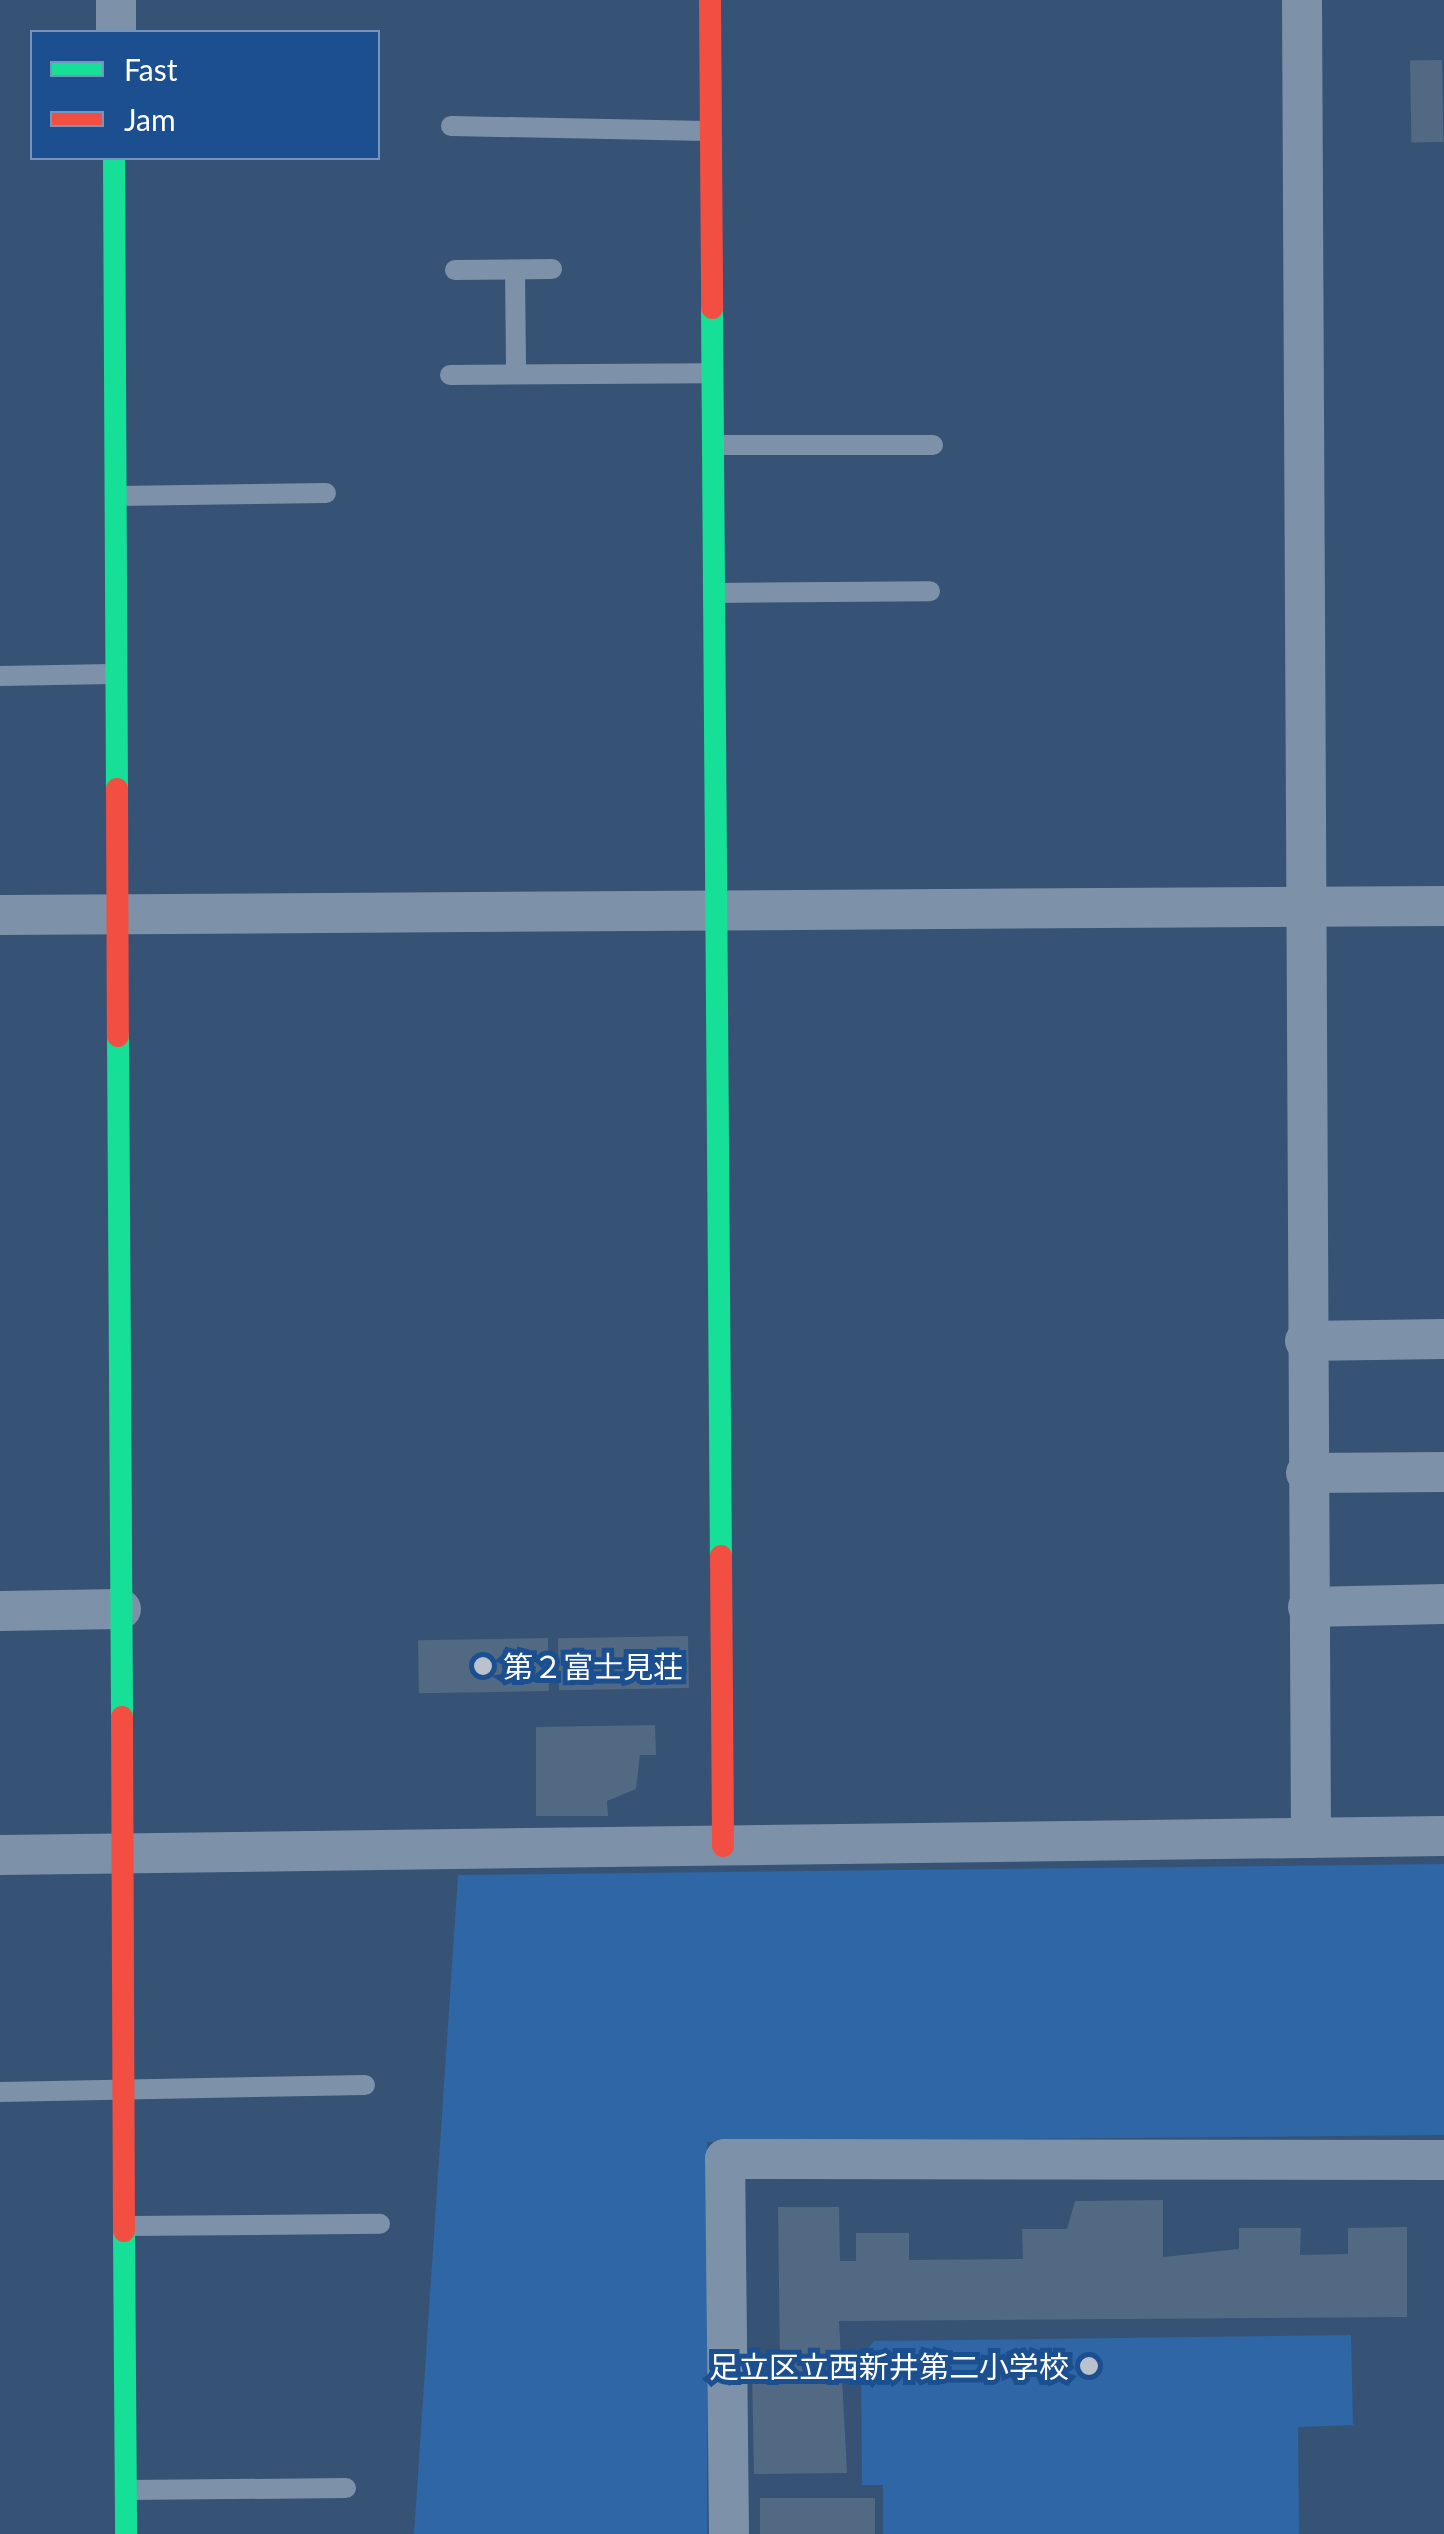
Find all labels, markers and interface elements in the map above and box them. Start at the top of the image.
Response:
legend [30,30,380,160]
text: Fast [124,51,178,87]
text: Jam [124,101,176,137]
place label: 第２富士見荘 [503,1648,683,1684]
marker: 第２富士見荘 [472,1655,494,1677]
place label: 足立区立西新井第二小学校 [709,2348,1069,2384]
marker: 足立区立西新井第二小学校 [1078,2355,1100,2377]

